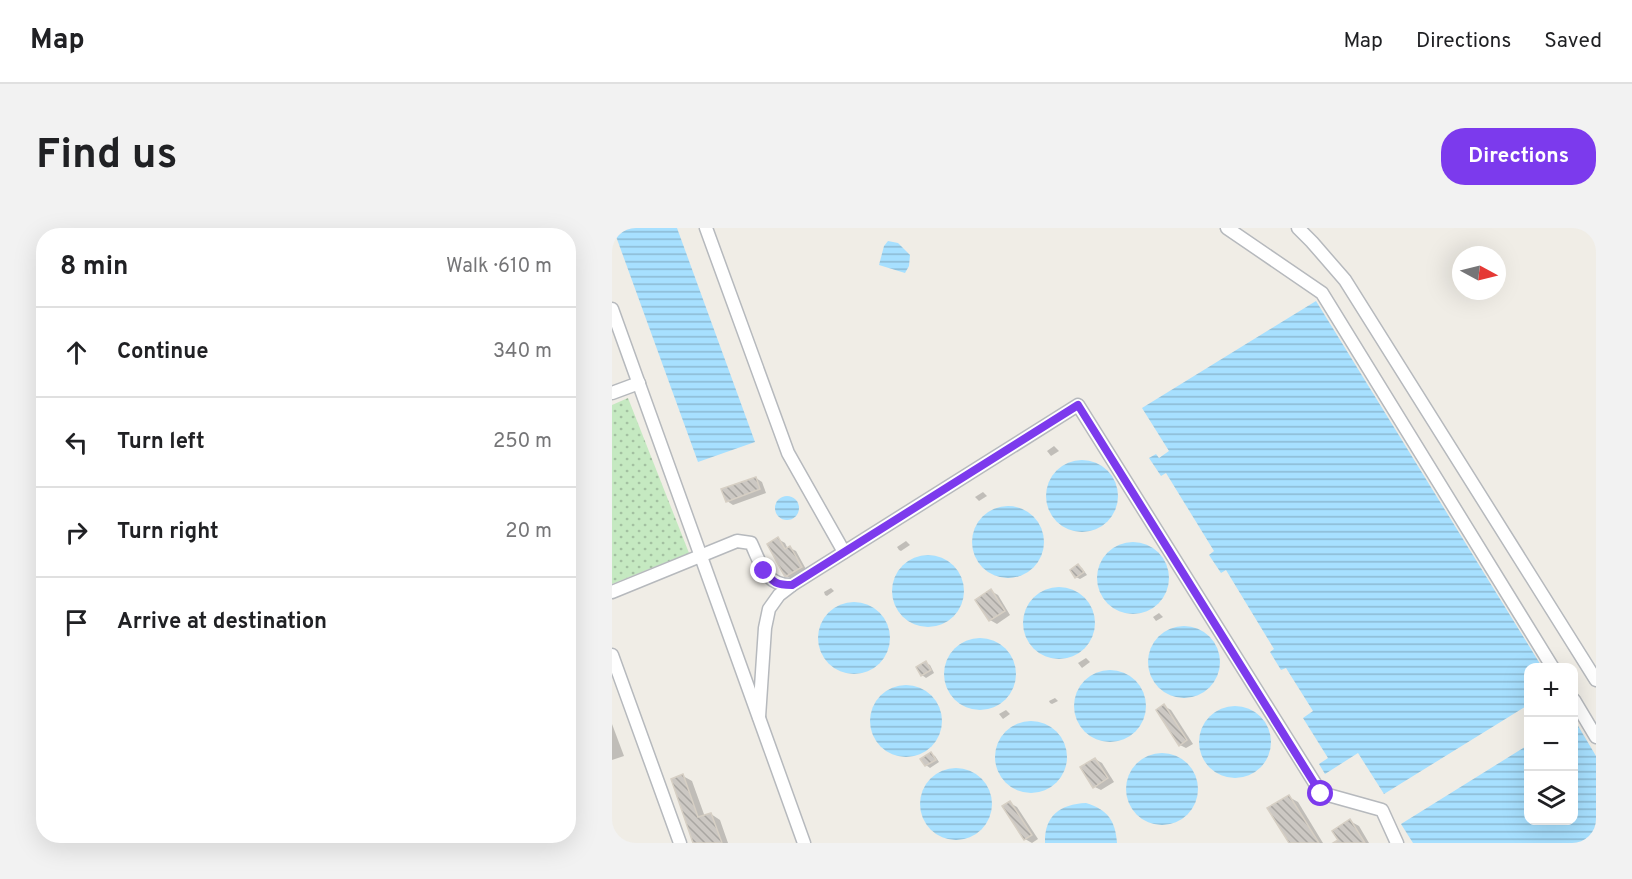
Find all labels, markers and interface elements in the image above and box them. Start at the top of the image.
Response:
text: Map [30,23,85,59]
text: Map [1343,28,1383,55]
text: Directions [1416,28,1511,55]
text: Saved [1544,28,1602,55]
button: Directions [1441,128,1596,185]
text: Find us [36,130,177,183]
north arrow [1452,246,1506,300]
text: 8 min [60,251,128,284]
text: Walk · 610 m [446,254,552,280]
icon: ahead [60,336,93,369]
text: Continue [117,339,208,366]
text: 340 m [493,339,552,365]
icon: left [60,426,93,459]
text: Turn left [117,429,205,456]
text: 250 m [493,429,552,455]
icon: right [60,516,93,549]
text: Turn right [117,519,219,546]
text: 20 m [505,519,552,545]
route end [750,557,776,583]
icon: arrive [60,606,93,639]
text: Arrive at destination [117,609,327,636]
map controls [1524,663,1578,825]
button: + [1524,663,1578,717]
button: − [1524,717,1578,771]
button: layers [1524,771,1578,825]
route start [1307,780,1333,806]

